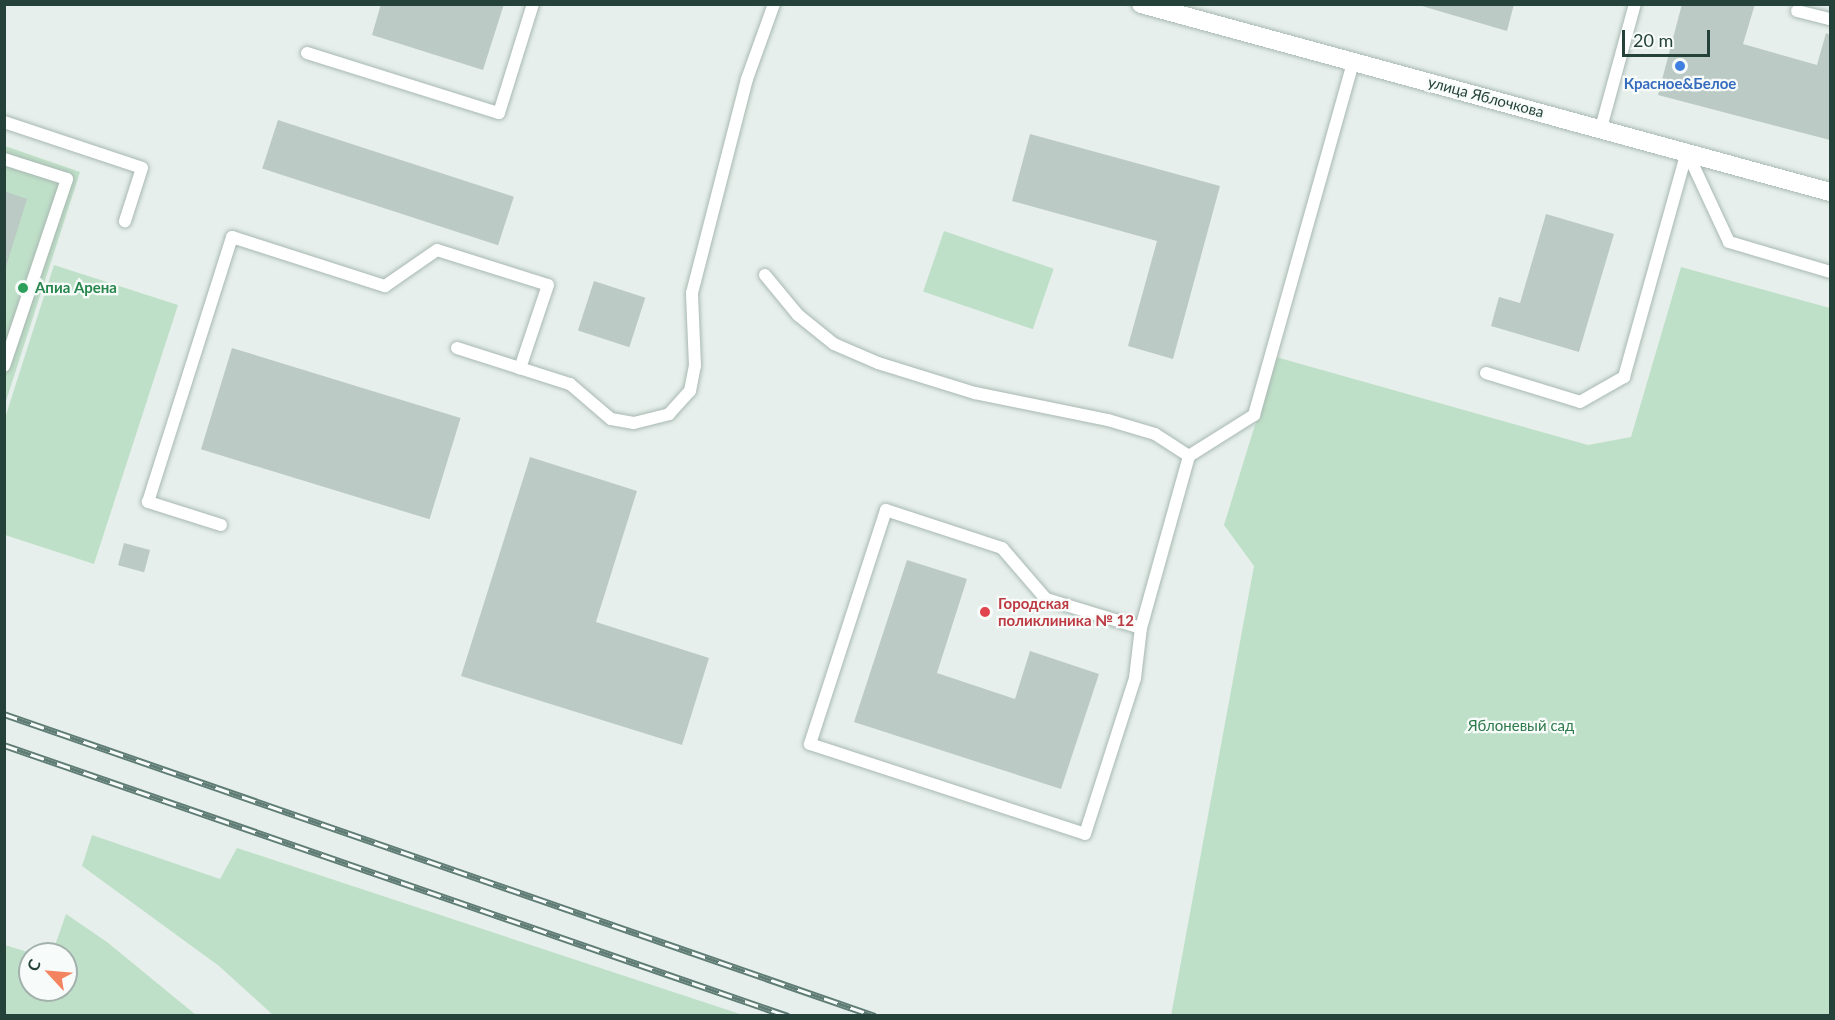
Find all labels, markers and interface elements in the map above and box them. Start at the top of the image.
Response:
scale bar [1625,18,1714,56]
text: 20 m [1633,29,1673,51]
marker: Красное&Белое [1673,59,1687,73]
street label: улица Яблочкова [1426,73,1546,121]
place label: Красное&Белое [1624,75,1736,93]
place label: Апиа Арена [35,279,117,297]
marker: Апиа Арена [16,281,30,295]
place label: Городская поликлиника № 12 [998,594,1134,629]
marker: Городская поликлиника № 12 [976,603,994,621]
park label: Яблоневый сад [1468,717,1574,735]
north arrow [18,942,78,1002]
text: С [22,956,44,974]

